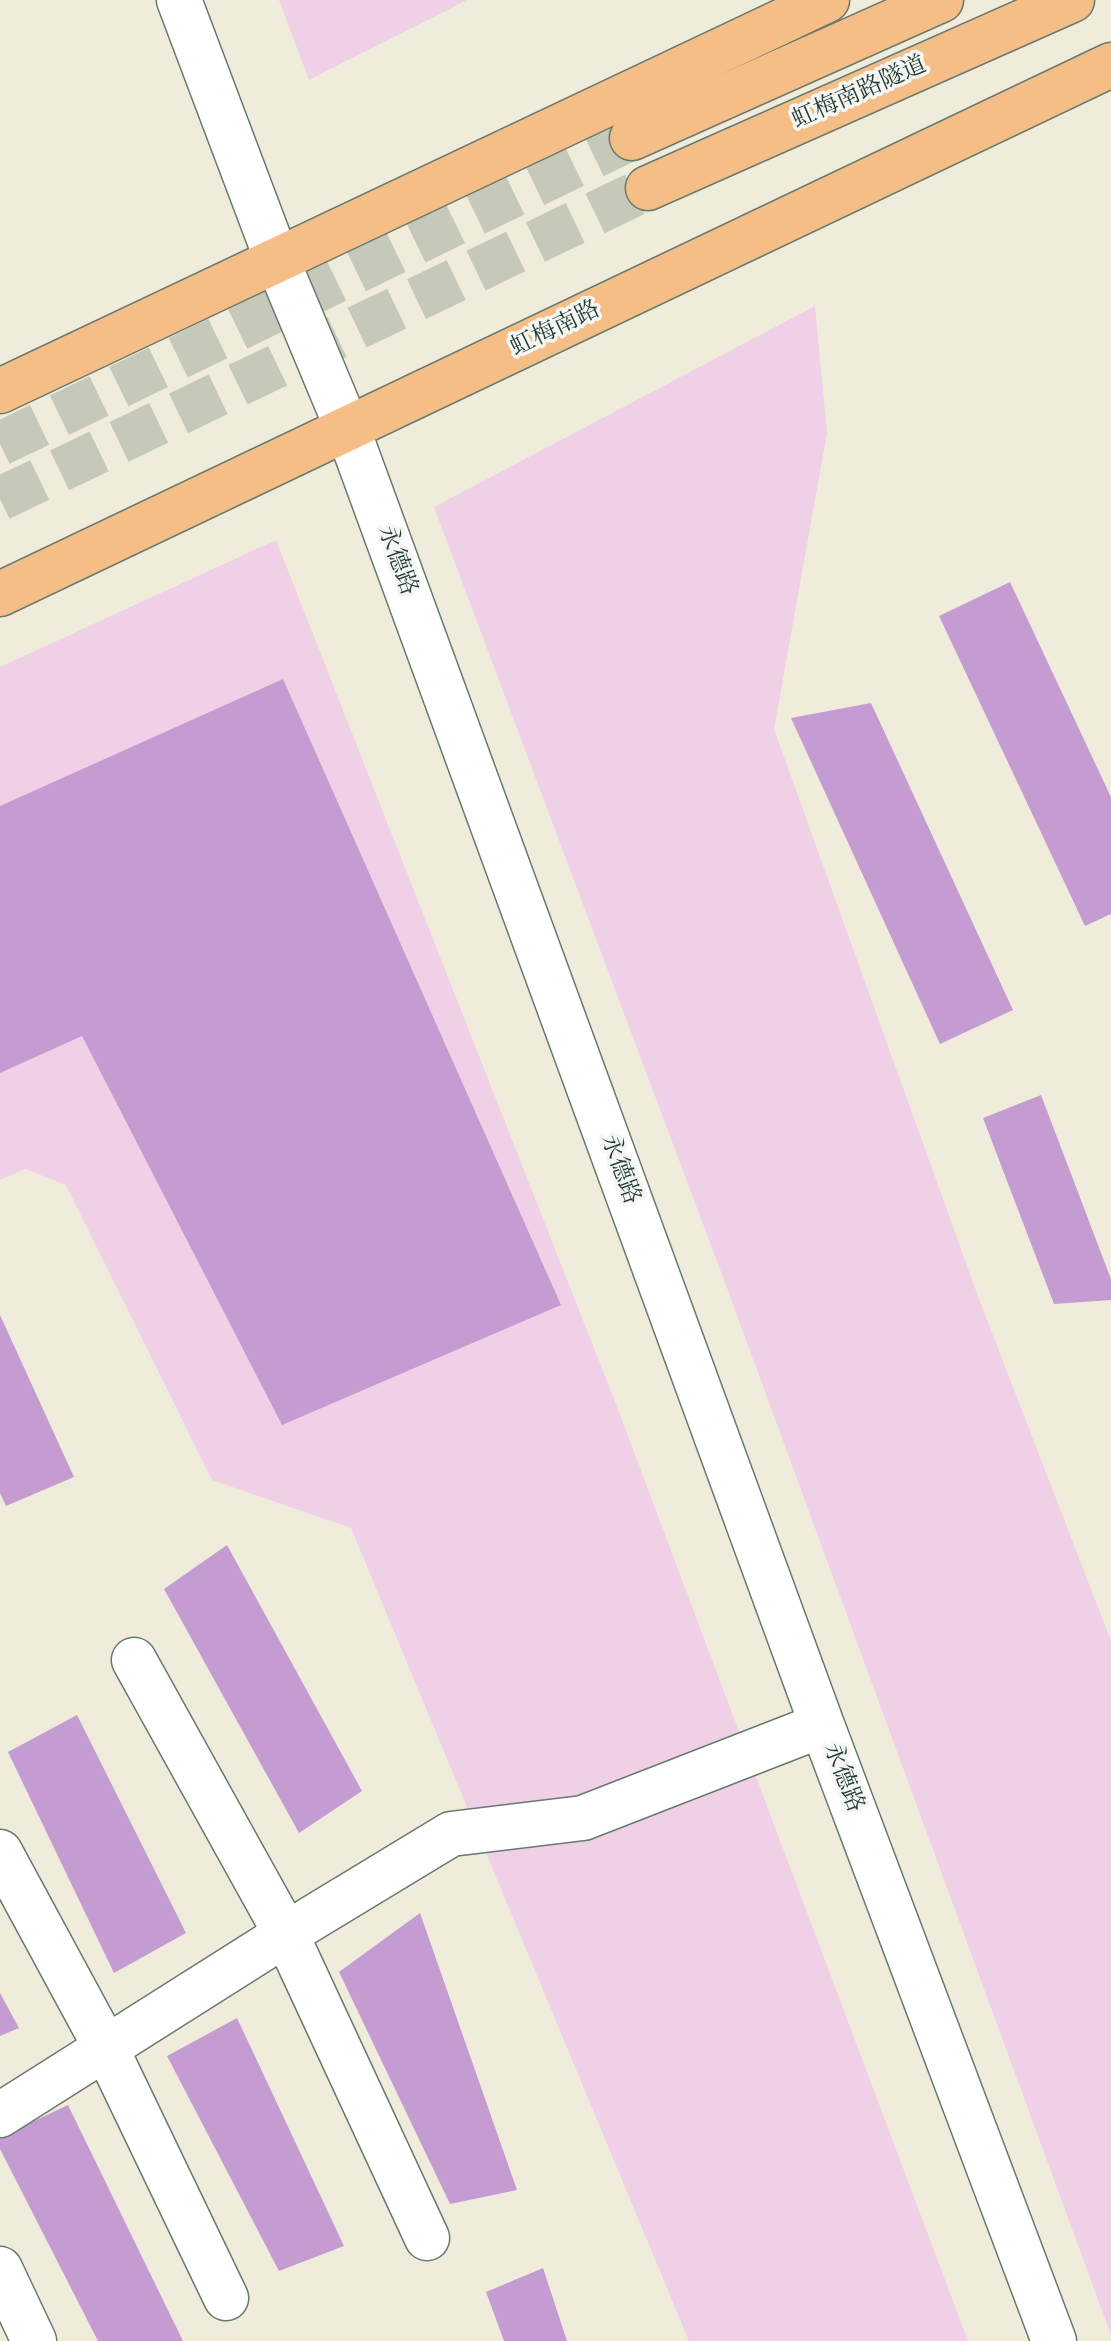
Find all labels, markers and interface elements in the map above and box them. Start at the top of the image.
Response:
street label: 虹梅南路隧道 [788,52,932,136]
street label: 虹梅南路 [507,296,605,364]
street label: 永德路 [370,522,422,600]
street label: 永德路 [593,1131,645,1209]
street label: 永德路 [816,1739,868,1817]

